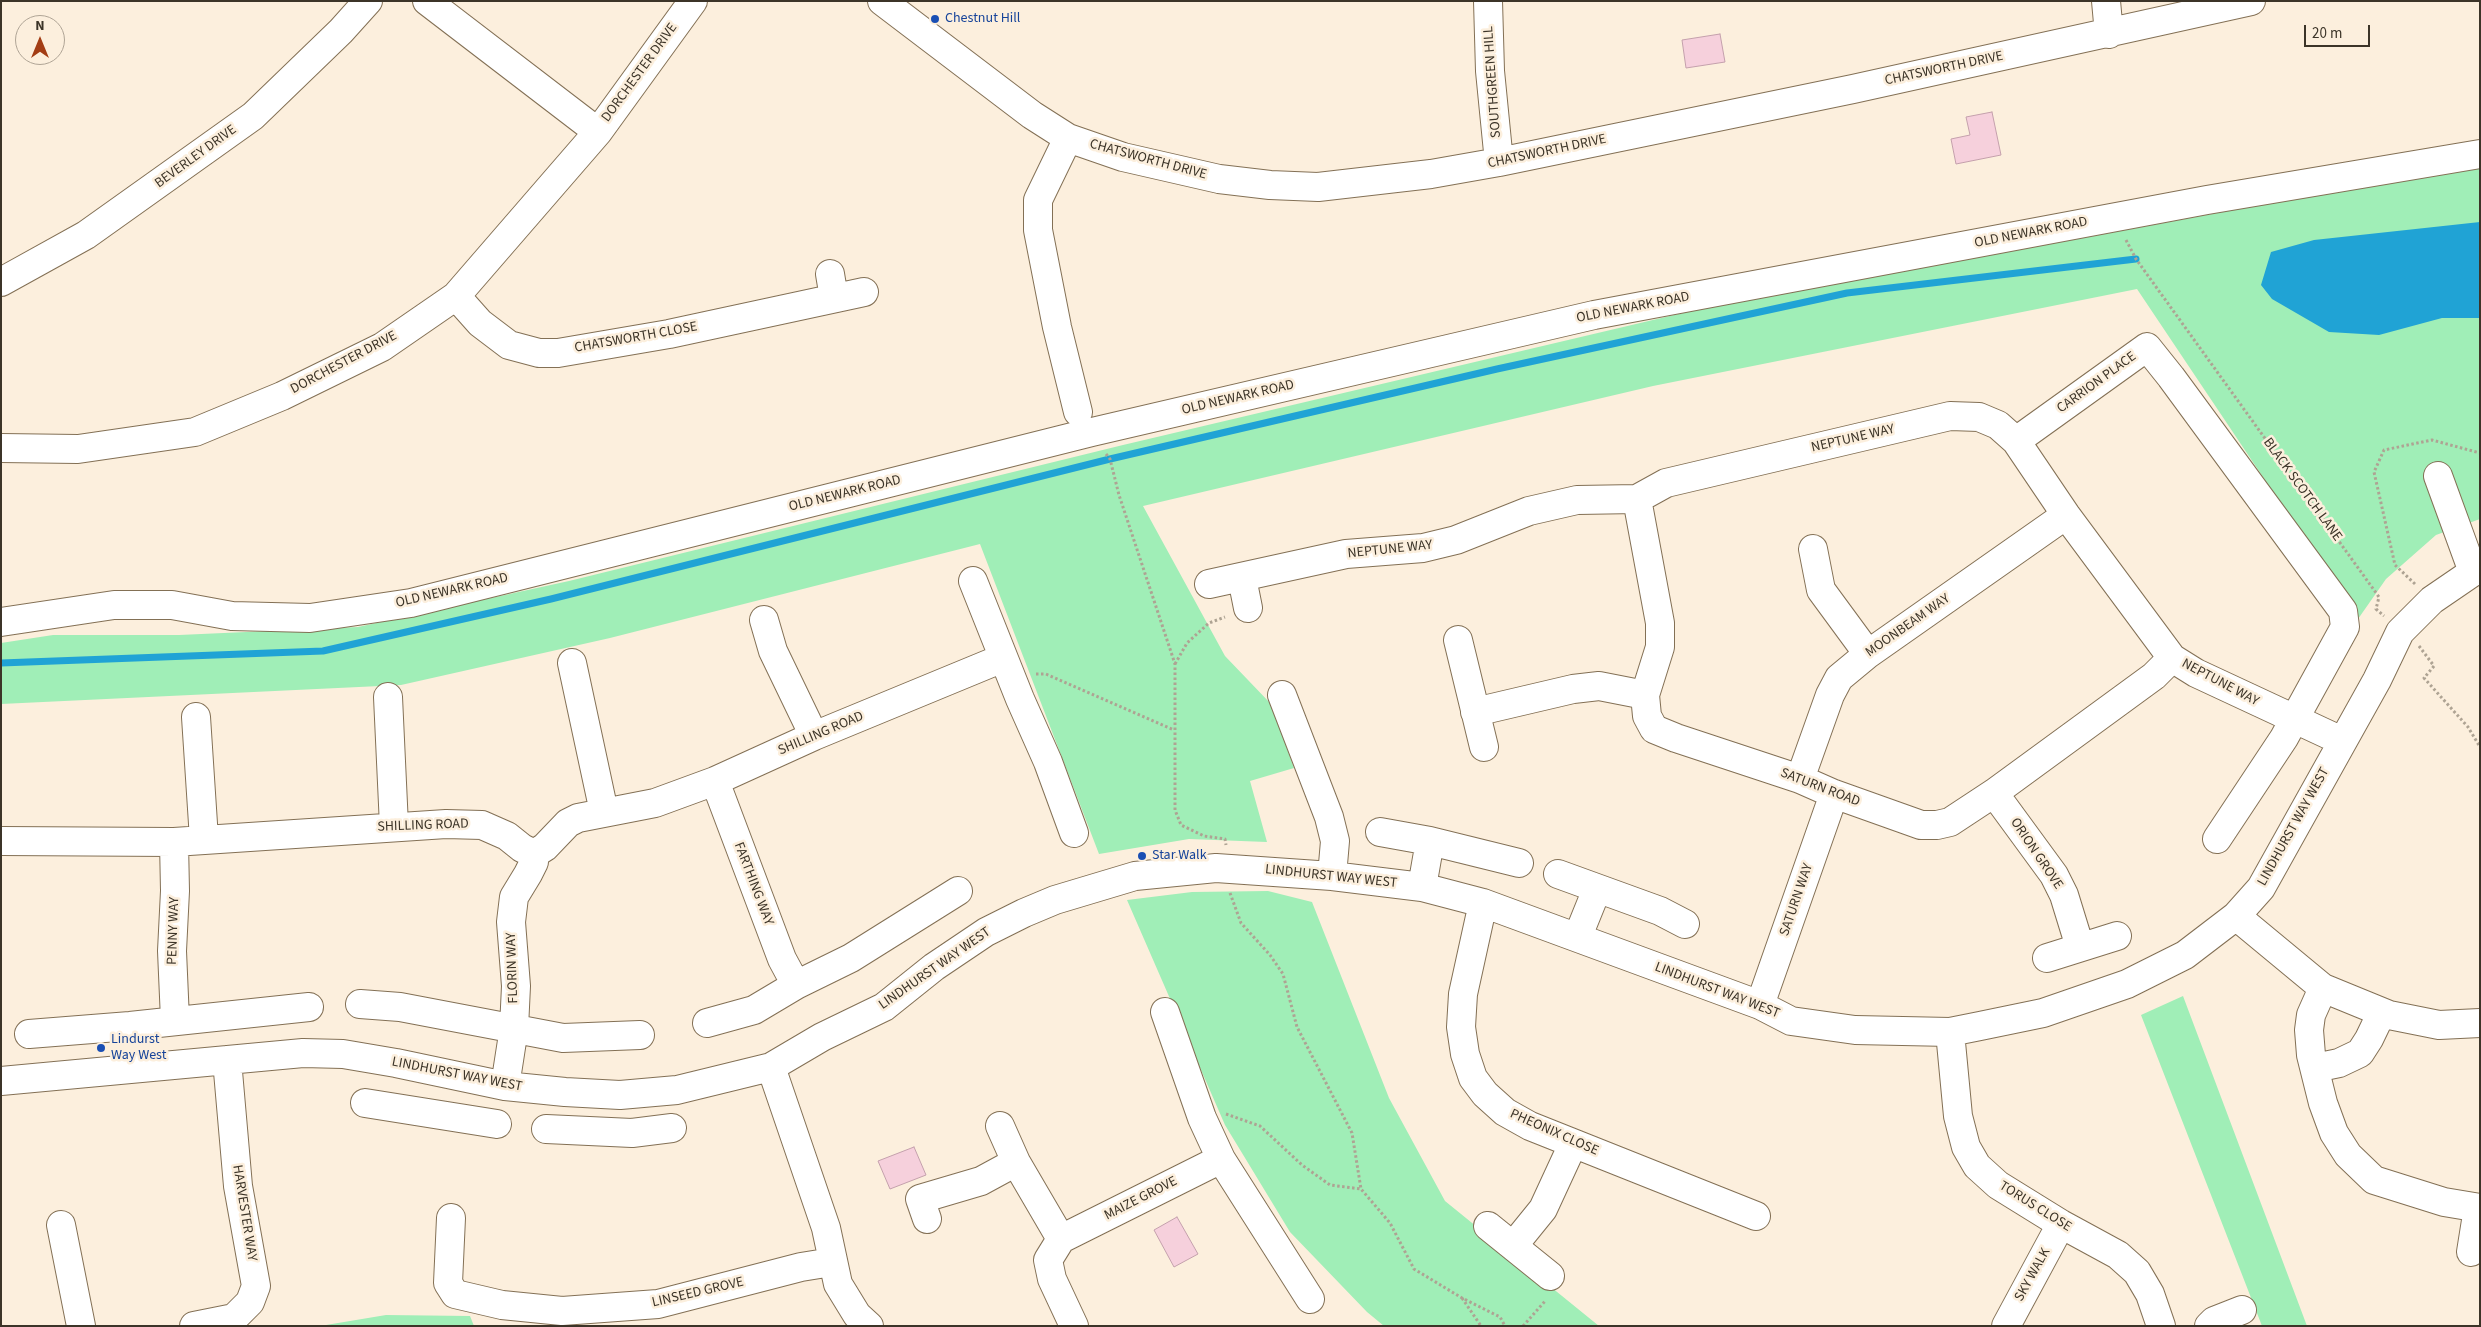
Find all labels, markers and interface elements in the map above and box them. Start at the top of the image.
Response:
place label: Chestnut Hill [945,11,1020,27]
marker: Chestnut Hill [929,13,941,25]
north arrow [15,15,65,65]
scale bar [2306,15,2372,47]
text: N [35,16,45,36]
street label: DORCHESTER DRIVE [599,20,681,126]
text: 20 m [2312,23,2342,44]
street label: SOUTHGREEN HILL [1481,26,1505,138]
street label: CHATSWORTH DRIVE [1883,48,2005,90]
street label: BEVERLEY DRIVE [152,122,240,192]
street label: CHATSWORTH DRIVE [1486,131,1608,173]
street label: CHATSWORTH DRIVE [1088,136,1208,184]
street label: OLD NEWARK ROAD [1973,214,2089,252]
street label: OLD NEWARK ROAD [1575,289,1691,327]
street label: CHATSWORTH CLOSE [573,319,699,357]
street label: DORCHESTER DRIVE [288,328,400,398]
street label: CARRION PLACE [2054,349,2140,417]
street label: OLD NEWARK ROAD [1180,377,1296,419]
street label: NEPTUNE WAY [1810,421,1896,457]
street label: BLACK SCOTCH LANE [2259,435,2345,545]
street label: OLD NEWARK ROAD [787,472,903,516]
street label: NEPTUNE WAY [1347,537,1433,563]
street label: OLD NEWARK ROAD [394,570,510,612]
street label: MOONBEAM WAY [1863,591,1953,661]
street label: NEPTUNE WAY [2179,656,2261,710]
street label: SHILLING ROAD [776,708,866,760]
street label: SATURN ROAD [1778,765,1862,811]
street label: LINDHURST WAY WEST [2255,765,2333,889]
street label: ORION GROVE [2006,815,2066,893]
street label: SHILLING ROAD [377,816,469,836]
street label: FARTHING WAY [729,840,777,928]
place label: Star Walk [1152,848,1207,864]
marker: Star Walk [1136,850,1148,862]
street label: SATURN WAY [1777,861,1817,939]
street label: LINDHURST WAY WEST [1264,862,1398,892]
street label: PENNY WAY [164,897,184,965]
street label: LINDHURST WAY WEST [876,924,994,1014]
street label: FLORIN WAY [503,932,523,1004]
street label: LINDHURST WAY WEST [1652,959,1782,1023]
place label: Lindurst Way West [111,1032,166,1064]
marker: Lindurst Way West [95,1042,107,1054]
street label: LINDHURST WAY WEST [390,1054,524,1096]
street label: PHEONIX CLOSE [1507,1106,1601,1160]
street label: HARVESTER WAY [228,1164,260,1262]
street label: MAIZE GROVE [1102,1173,1180,1225]
street label: TORUS CLOSE [1996,1178,2074,1236]
street label: SKY WALK [2012,1245,2054,1305]
street label: LINSEED GROVE [651,1274,745,1312]

